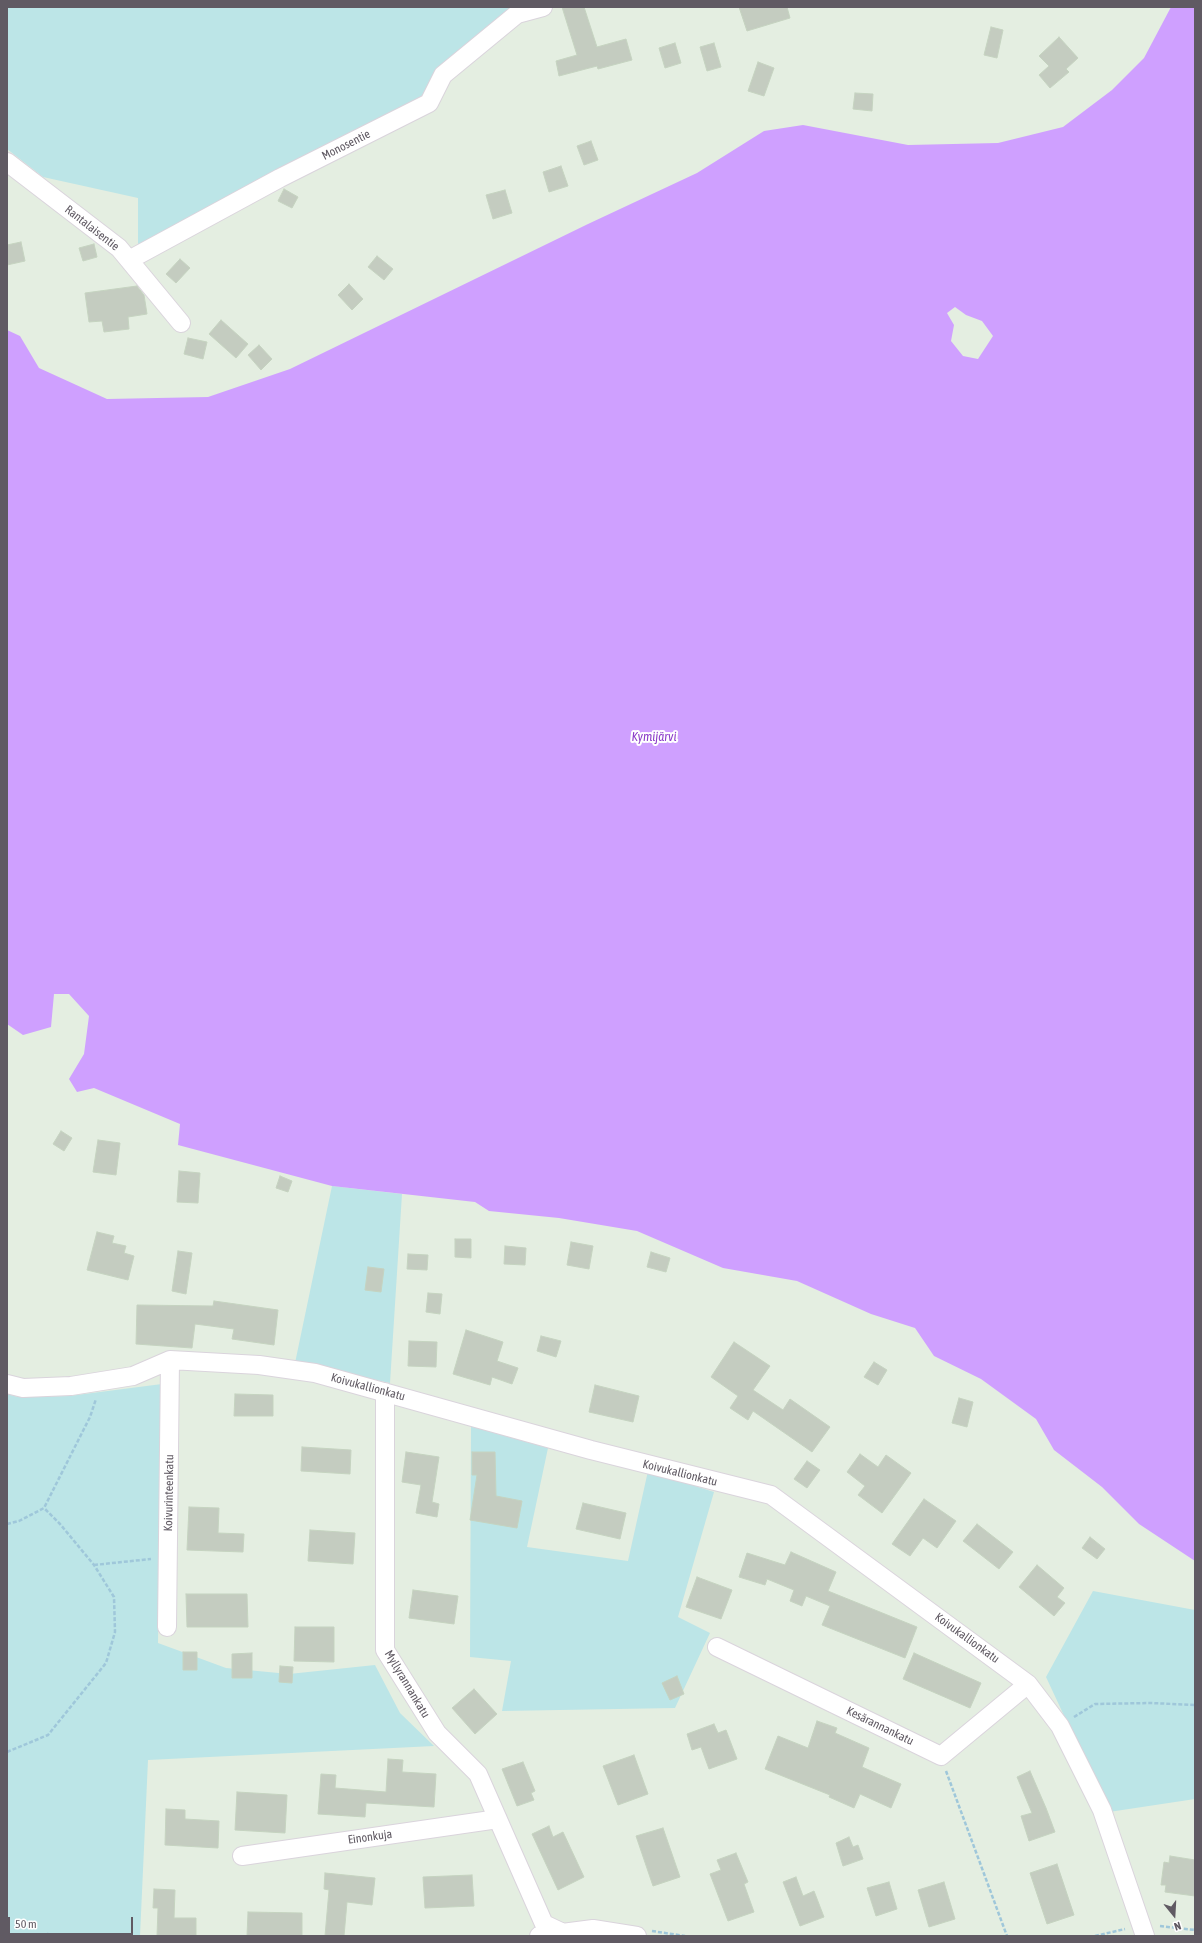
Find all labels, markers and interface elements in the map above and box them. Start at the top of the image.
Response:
street label: Monosentie [319,127,373,163]
street label: Rantalaisentie [62,202,122,254]
water label: Kymijärvi [632,729,676,745]
street label: Koivukallionkatu [329,1370,407,1404]
street label: Koivurinteenkatu [161,1454,177,1532]
street label: Koivukallionkatu [641,1457,719,1489]
street label: Koivukallionkatu [932,1610,1002,1666]
street label: Myllyrannankatu [381,1648,433,1720]
street label: Kesärannankatu [844,1704,916,1748]
street label: Einonkuja [347,1827,393,1847]
north arrow [1154,1895,1194,1935]
scale bar [10,1909,135,1935]
text: 50 m [15,1917,37,1931]
text: N [1173,1920,1183,1933]

